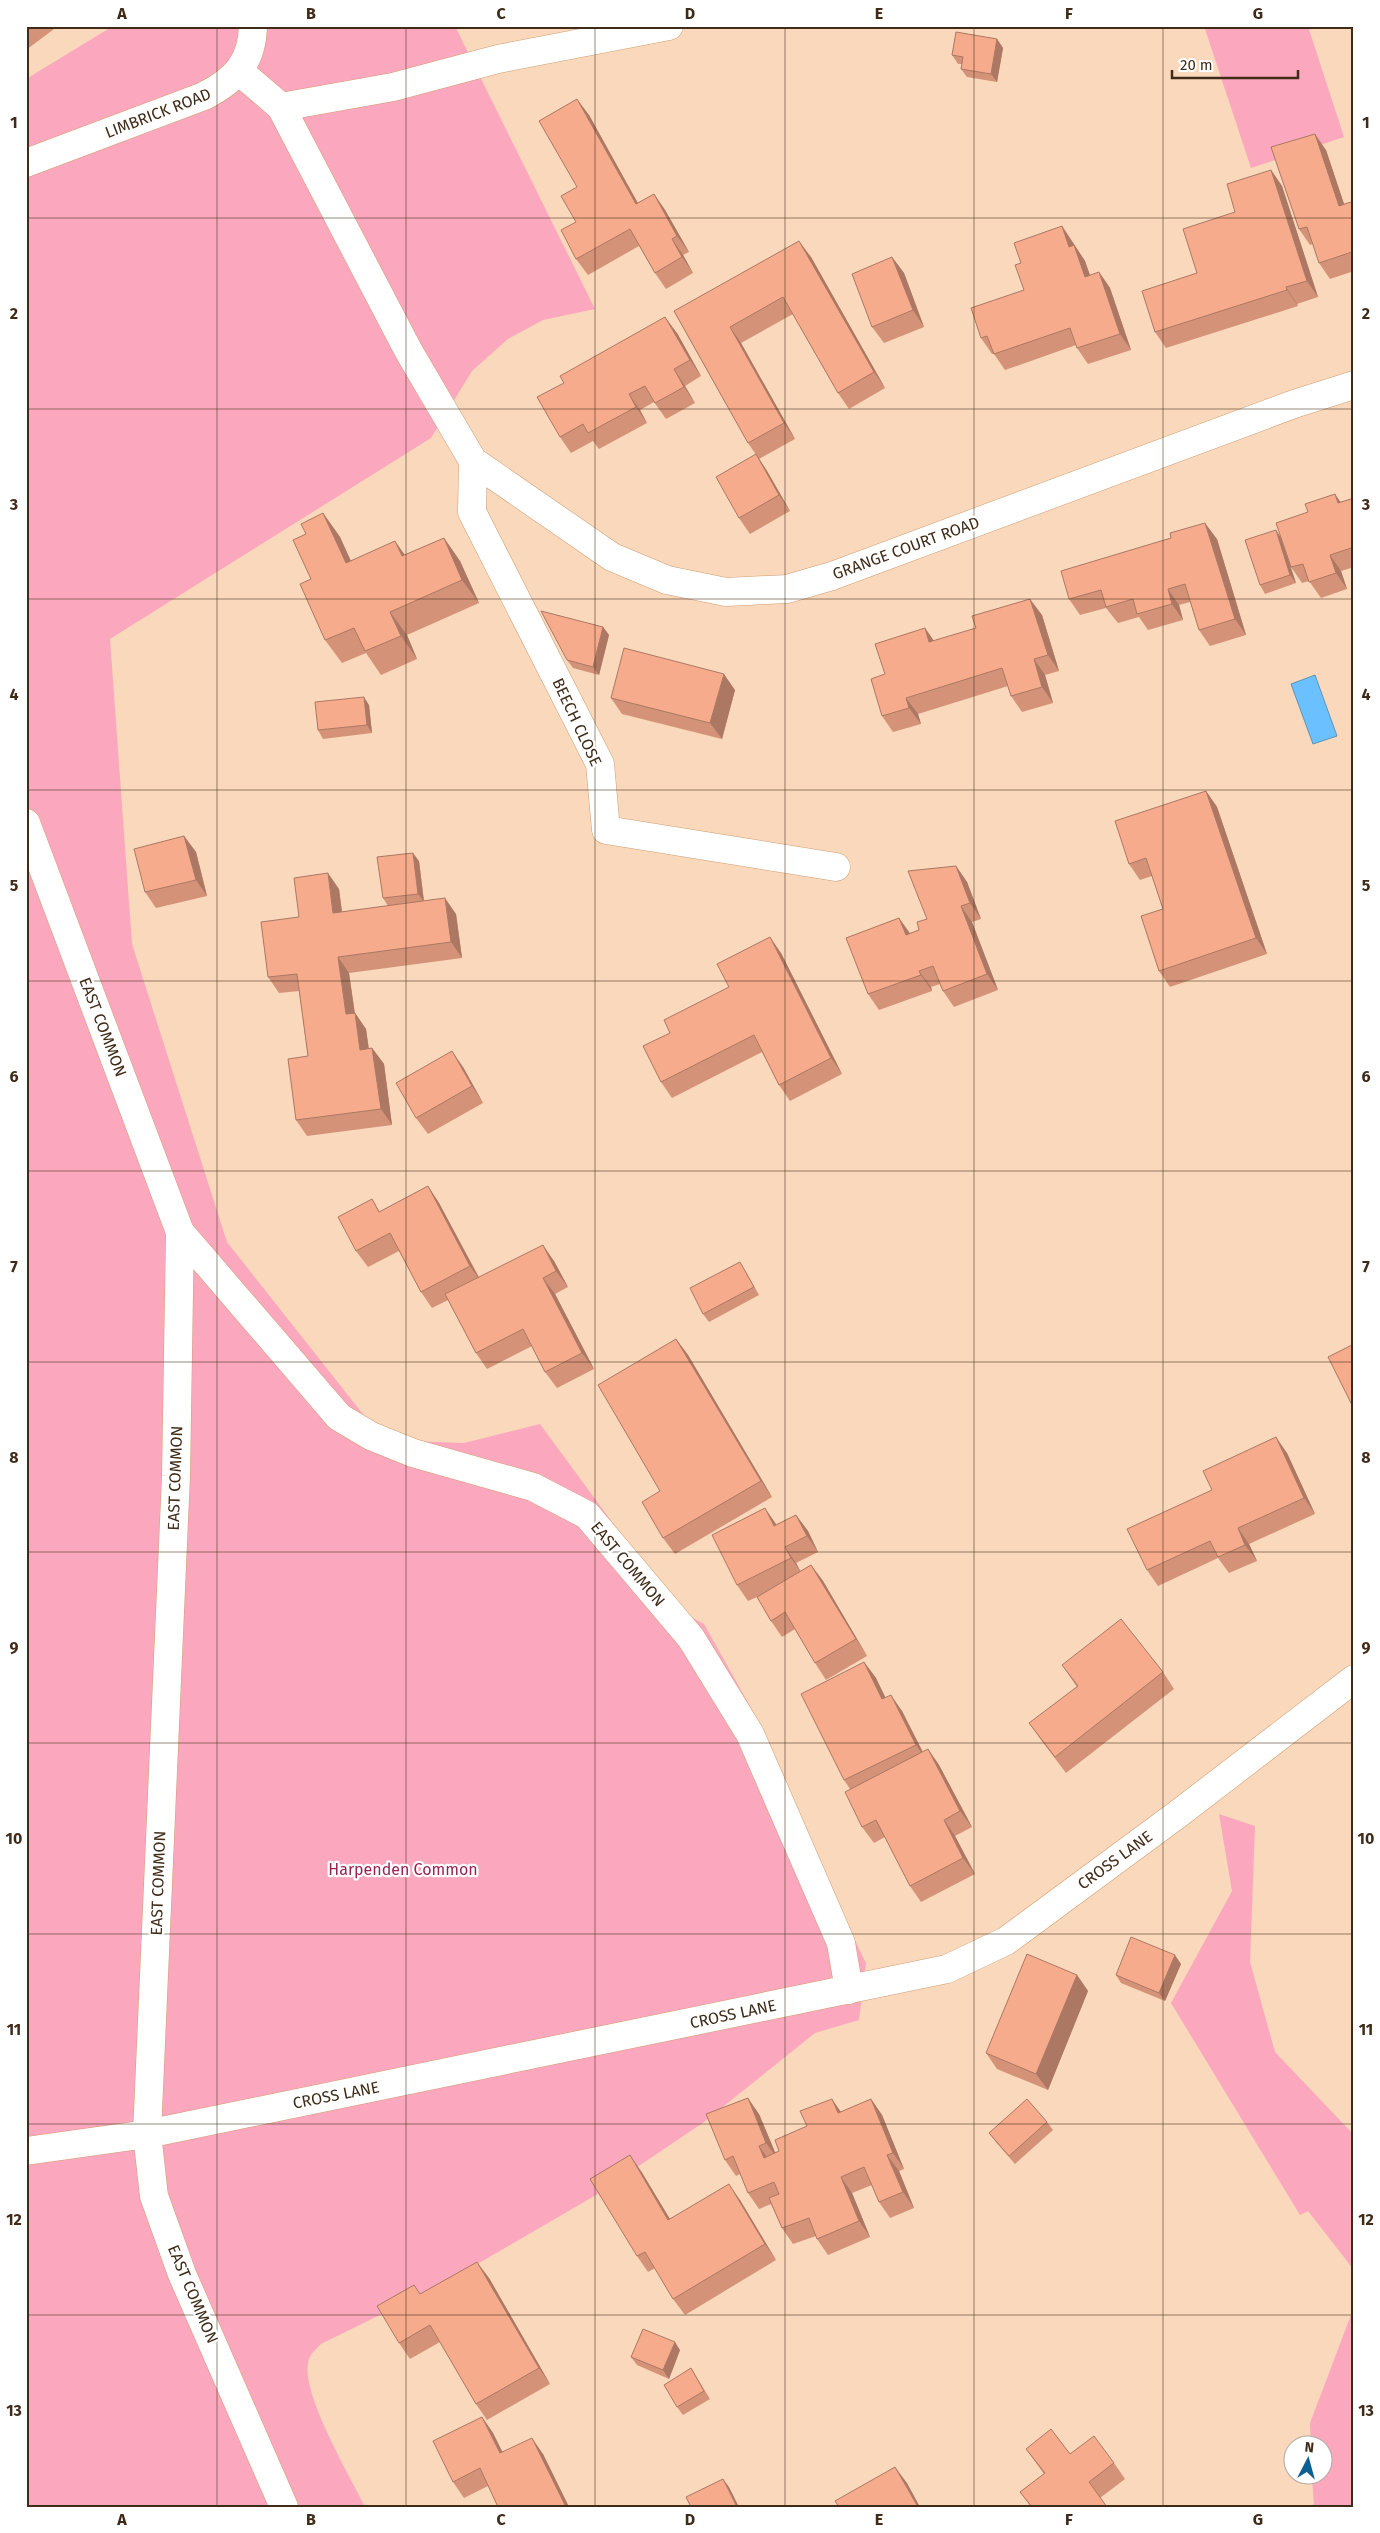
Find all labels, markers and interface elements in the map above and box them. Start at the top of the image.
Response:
text: A [116,4,127,23]
text: B [306,4,316,23]
text: C [496,4,506,23]
text: D [685,4,695,23]
text: E [875,4,883,23]
text: F [1065,4,1073,23]
text: G [1253,4,1263,23]
scale bar [1172,48,1299,80]
text: 20 m [1180,56,1213,74]
street label: LIMBRICK ROAD [102,84,214,142]
text: 1 [10,113,18,132]
text: 1 [1362,113,1370,132]
text: 2 [10,304,18,323]
text: 2 [1362,304,1370,323]
text: 3 [9,495,18,514]
text: 3 [1361,495,1370,514]
street label: GRANGE COURT ROAD [830,513,982,583]
street label: BEECH CLOSE [548,675,606,769]
text: 4 [9,685,19,704]
text: 4 [1361,685,1371,704]
text: 5 [10,876,19,895]
text: 5 [1362,876,1371,895]
street label: EAST COMMON [75,975,131,1079]
text: 6 [9,1067,19,1086]
text: 6 [1361,1067,1371,1086]
text: 7 [10,1257,18,1276]
text: 7 [1362,1257,1370,1276]
street label: EAST COMMON [164,1425,186,1531]
text: 8 [9,1448,19,1467]
text: 8 [1361,1448,1371,1467]
street label: EAST COMMON [587,1518,669,1610]
text: 9 [10,1638,19,1657]
text: 9 [1362,1638,1371,1657]
street label: CROSS LANE [1074,1827,1156,1893]
text: 10 [6,1829,22,1848]
text: 10 [1358,1829,1374,1848]
street label: EAST COMMON [147,1830,169,1936]
park label: Harpenden Common [328,1860,478,1879]
street label: CROSS LANE [688,1996,778,2032]
text: 11 [7,2020,21,2039]
text: 11 [1359,2020,1373,2039]
street label: CROSS LANE [291,2077,381,2113]
text: 12 [6,2210,22,2229]
text: 12 [1358,2210,1374,2229]
street label: EAST COMMON [164,2242,222,2346]
text: 13 [6,2401,22,2420]
text: 13 [1358,2401,1374,2420]
north arrow [1282,2436,1332,2486]
text: N [1304,2439,1315,2457]
text: A [116,2510,127,2529]
text: B [306,2510,316,2529]
text: C [496,2510,506,2529]
text: D [685,2510,695,2529]
text: E [875,2510,883,2529]
text: F [1065,2510,1073,2529]
text: G [1253,2510,1263,2529]

